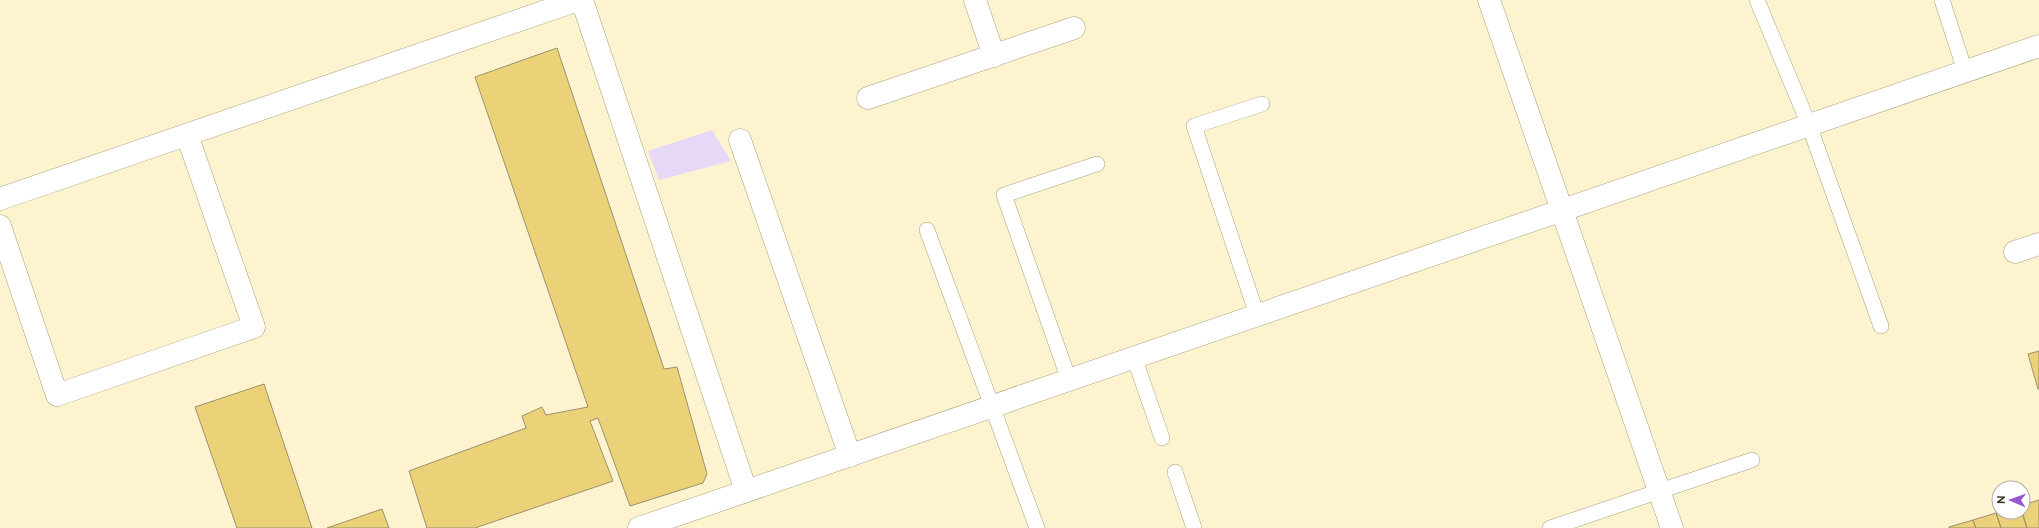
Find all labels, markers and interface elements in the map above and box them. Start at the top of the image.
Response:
north arrow [1991,480,2031,520]
text: N [1995,495,2008,504]

